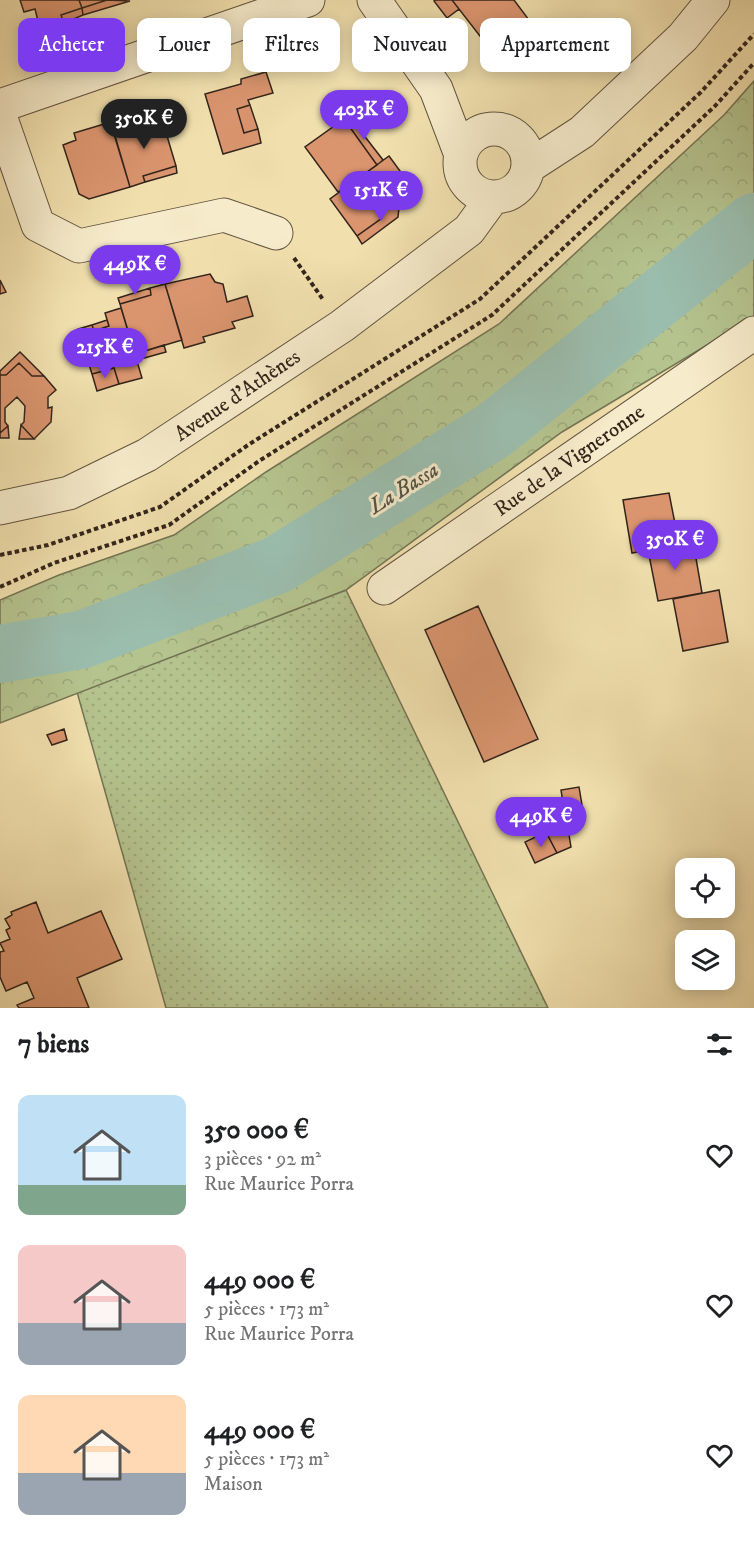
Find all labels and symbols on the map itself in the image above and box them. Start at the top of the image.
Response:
pin: 403K € [315,90,413,141]
pin: 350K € [95,99,193,150]
pin: 151K € [332,171,430,222]
pin: 449K € [86,245,184,296]
pin: 215K € [56,328,154,379]
street label: Avenue d'Athènes [170,344,306,448]
street label: Rue de la Vigneronne [489,399,650,522]
water label: La Bassa [362,456,444,521]
pin: 350K € [626,520,724,571]
pin: 449K € [492,797,590,848]

